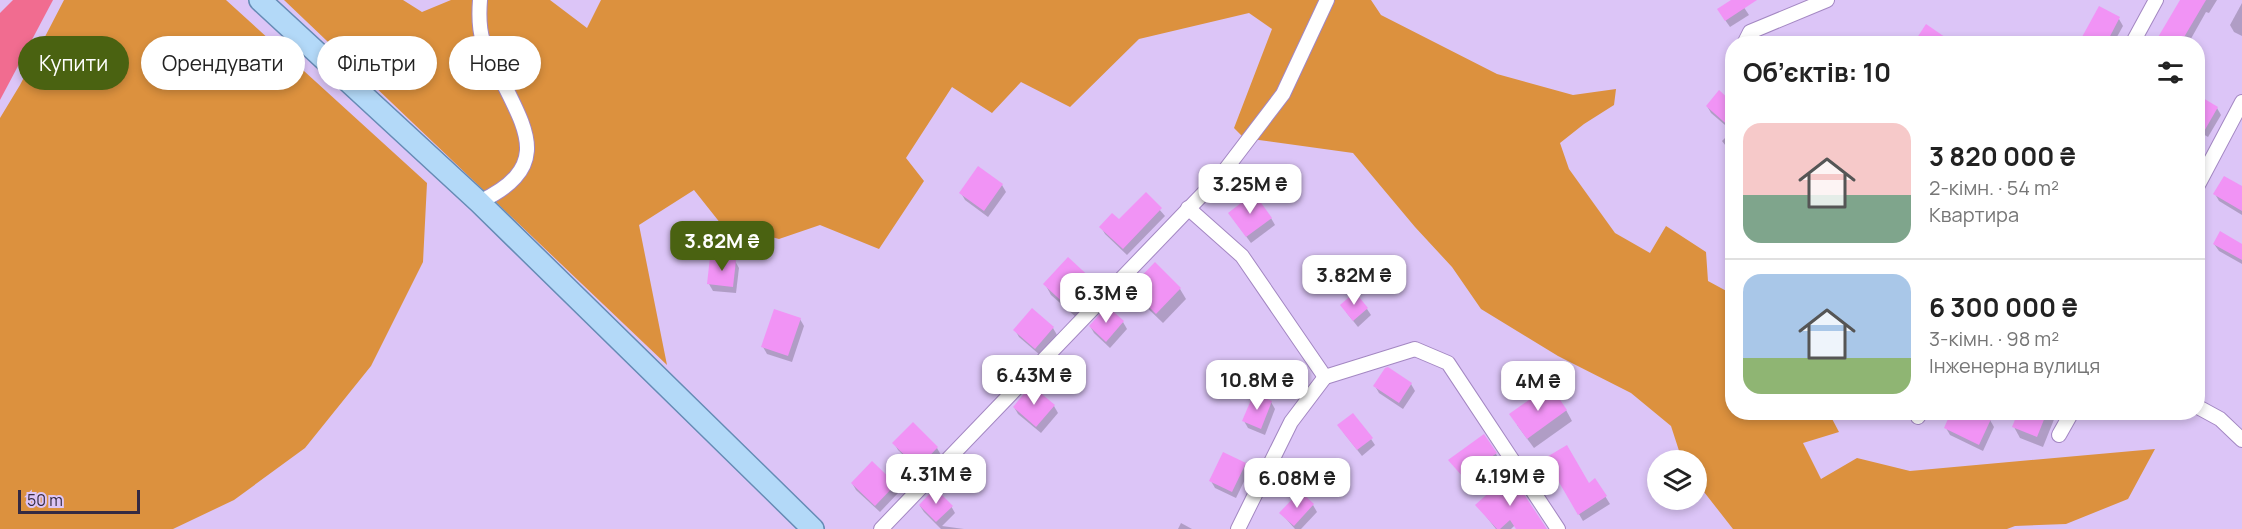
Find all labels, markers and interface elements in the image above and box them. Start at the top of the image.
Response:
chip: Купити [18,36,129,90]
chip: Орендувати [141,36,305,90]
chip: Фільтри [317,36,437,90]
chip: Нове [449,36,541,90]
text: Об’єктів: 10 [1743,54,1891,90]
icon: filters [2154,56,2187,89]
text: 3 820 000 ₴ [1929,138,2076,174]
icon: home [1791,147,1863,219]
pin: 3.25M ₴ [1195,164,1305,215]
text: 3.25M ₴ [1213,170,1287,197]
text: 2-кімн. · 54 m² [1929,174,2059,201]
text: Квартира [1929,201,2019,228]
pin: 3.82M ₴ [667,221,777,272]
text: 3.82M ₴ [684,227,760,254]
pin: 3.82M ₴ [1299,255,1409,306]
text: 3.82M ₴ [1316,261,1392,288]
pin: 6.3M ₴ [1057,273,1155,324]
text: 6.3M ₴ [1074,279,1138,306]
text: 6 300 000 ₴ [1929,289,2078,325]
icon: home [1791,298,1863,370]
text: 3-кімн. · 98 m² [1929,325,2059,352]
text: Інженерна вулиця [1929,352,2100,379]
pin: 6.43M ₴ [979,355,1089,406]
pin: 10.8M ₴ [1202,360,1312,411]
text: 6.43M ₴ [996,361,1072,388]
pin: 4M ₴ [1502,361,1574,412]
text: 10.8M ₴ [1220,366,1294,393]
text: 4M ₴ [1515,367,1561,394]
map controls [1647,450,1707,510]
button: layers [1647,450,1707,510]
pin: 4.31M ₴ [881,454,991,505]
pin: 4.19M ₴ [1455,456,1565,507]
pin: 6.08M ₴ [1242,458,1352,509]
text: 4.31M ₴ [900,460,972,487]
text: 4.19M ₴ [1475,462,1545,489]
text: 6.08M ₴ [1258,464,1336,491]
scale bar [18,487,140,514]
text: 50 m [27,489,63,511]

